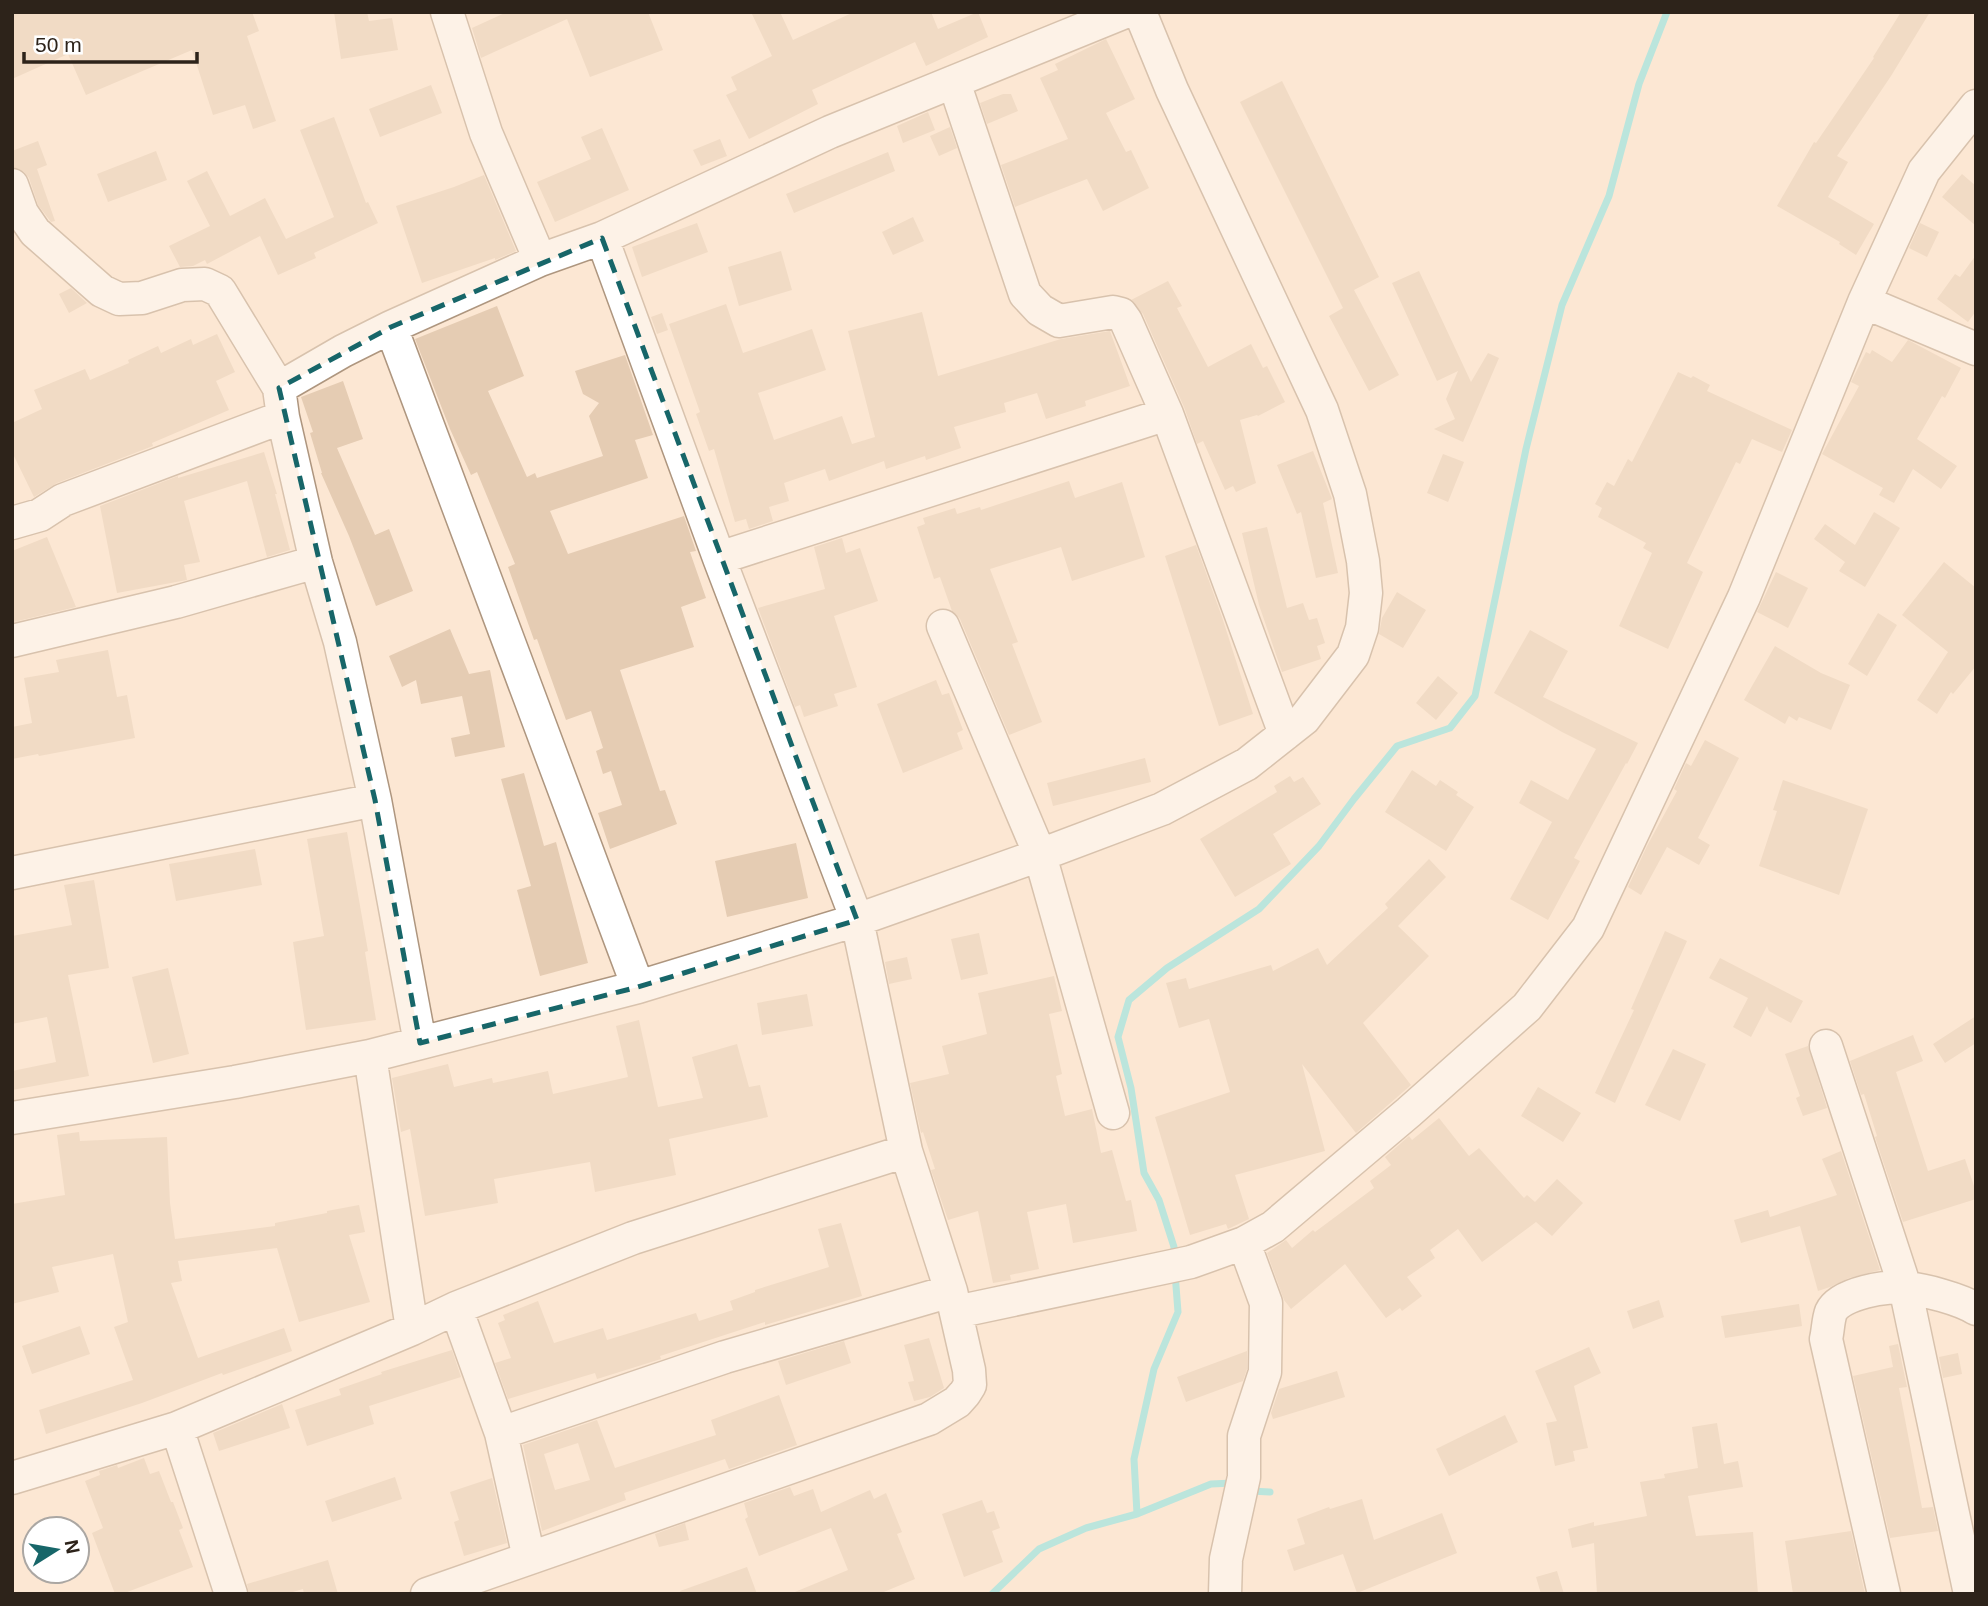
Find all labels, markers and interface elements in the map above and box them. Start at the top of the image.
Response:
scale bar [24,21,198,65]
text: 50 m [35,33,82,56]
north arrow [21,1515,91,1585]
text: N [61,1538,84,1556]

